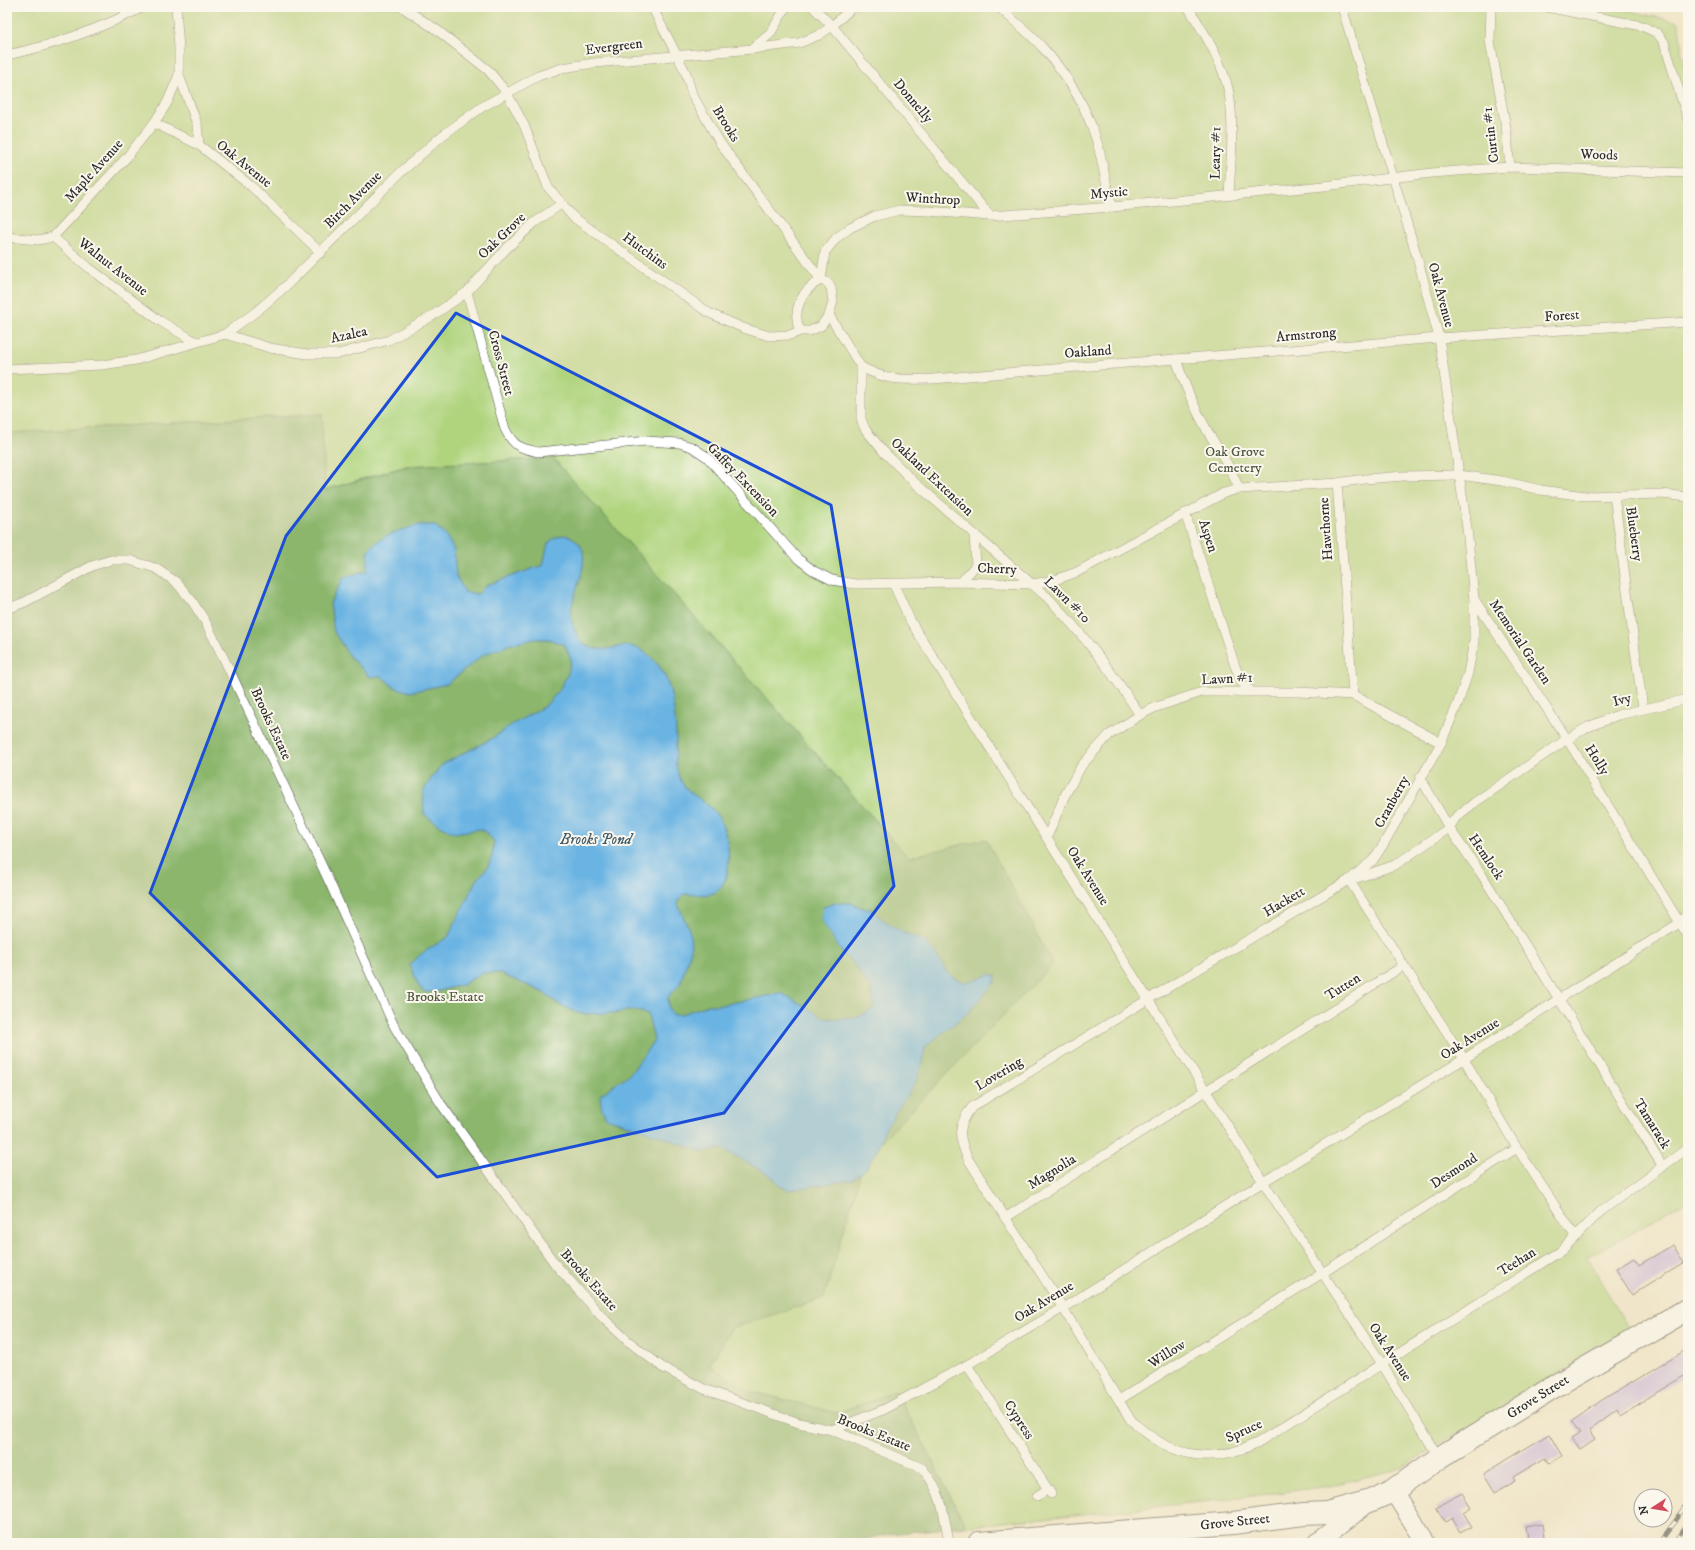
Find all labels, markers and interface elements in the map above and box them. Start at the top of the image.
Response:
street label: Evergreen [584,34,644,59]
street label: Donnelly [889,75,937,127]
street label: Brooks [708,103,744,146]
street label: Curtin #1 [1479,106,1503,164]
street label: Leary #1 [1207,126,1225,180]
street label: Maple Avenue [61,135,127,206]
street label: Oak Avenue [213,136,276,192]
street label: Woods [1579,145,1618,165]
street label: Birch Avenue [320,167,386,233]
street label: Mystic [1089,182,1129,204]
street label: Winthrop [904,189,961,209]
street label: Oak Grove [474,209,530,263]
street label: Hutchins [619,229,671,274]
street label: Walnut Avenue [74,233,152,300]
street label: Oak Avenue [1424,261,1458,329]
street label: Forest [1544,306,1581,326]
street label: Azalea [329,322,369,348]
street label: Armstrong [1275,323,1337,347]
street label: Cross Street [484,328,518,398]
street label: Oakland [1064,341,1112,363]
street label: Oakland Extension [887,434,978,521]
street label: Gaffey Extension [703,439,783,521]
park label: Oak Grove Cemetery [1205,443,1265,477]
street label: Hawthorne [1315,497,1337,561]
street label: Blueberry [1621,506,1647,563]
street label: Aspen [1194,517,1222,555]
street label: Cherry [977,559,1017,579]
street label: Lawn #10 [1040,573,1094,627]
street label: Memorial Garden [1485,596,1555,688]
street label: Lawn #1 [1201,669,1253,689]
street label: Brooks Estate [246,685,296,763]
street label: Ivy [1611,689,1634,711]
street label: Holly [1581,741,1614,779]
street label: Cranberry [1370,772,1414,831]
water label: Brooks Pond [559,830,635,849]
street label: Hemlock [1464,830,1508,884]
street label: Oak Avenue [1063,843,1113,909]
street label: Hackett [1260,882,1308,921]
street label: Tutten [1322,969,1365,1005]
park label: Brooks Estate [406,988,484,1006]
street label: Oak Avenue [1437,1014,1503,1064]
street label: Lovering [972,1053,1026,1095]
street label: Tamarack [1630,1096,1674,1153]
street label: Desmond [1427,1149,1481,1193]
street label: Magnolia [1025,1150,1079,1194]
street label: Teehan [1495,1243,1540,1281]
street label: Brooks Estate [556,1245,622,1315]
street label: Oak Avenue [1011,1277,1077,1327]
street label: Oak Avenue [1364,1319,1416,1385]
street label: Willow [1144,1336,1189,1373]
street label: Grove Street [1504,1371,1573,1423]
street label: Cypress [1000,1397,1038,1443]
street label: Brooks Estate [835,1410,913,1456]
street label: Spruce [1223,1415,1265,1447]
north arrow [1633,1488,1673,1528]
text: N [1636,1504,1652,1516]
street label: Grove Street [1199,1509,1271,1535]

